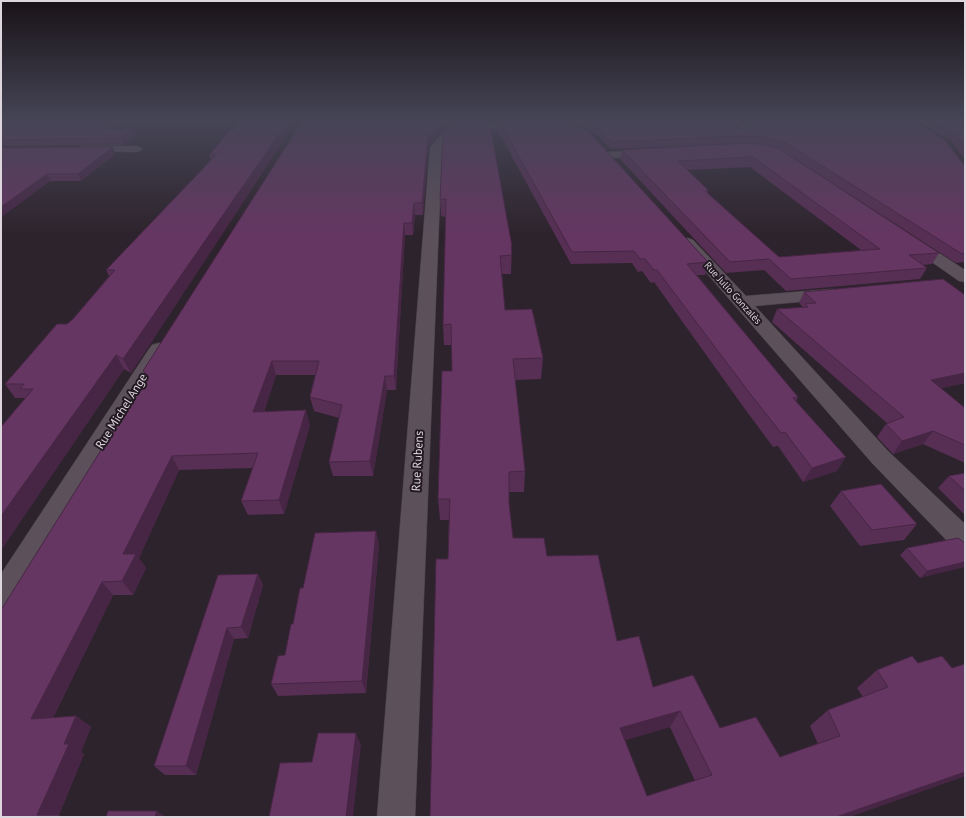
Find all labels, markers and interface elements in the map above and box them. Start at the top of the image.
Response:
street label: Rue Julio Gonzalès [702,259,764,327]
street label: Rue Michel Ange [92,371,150,451]
street label: Rue Rubens [408,430,426,492]

